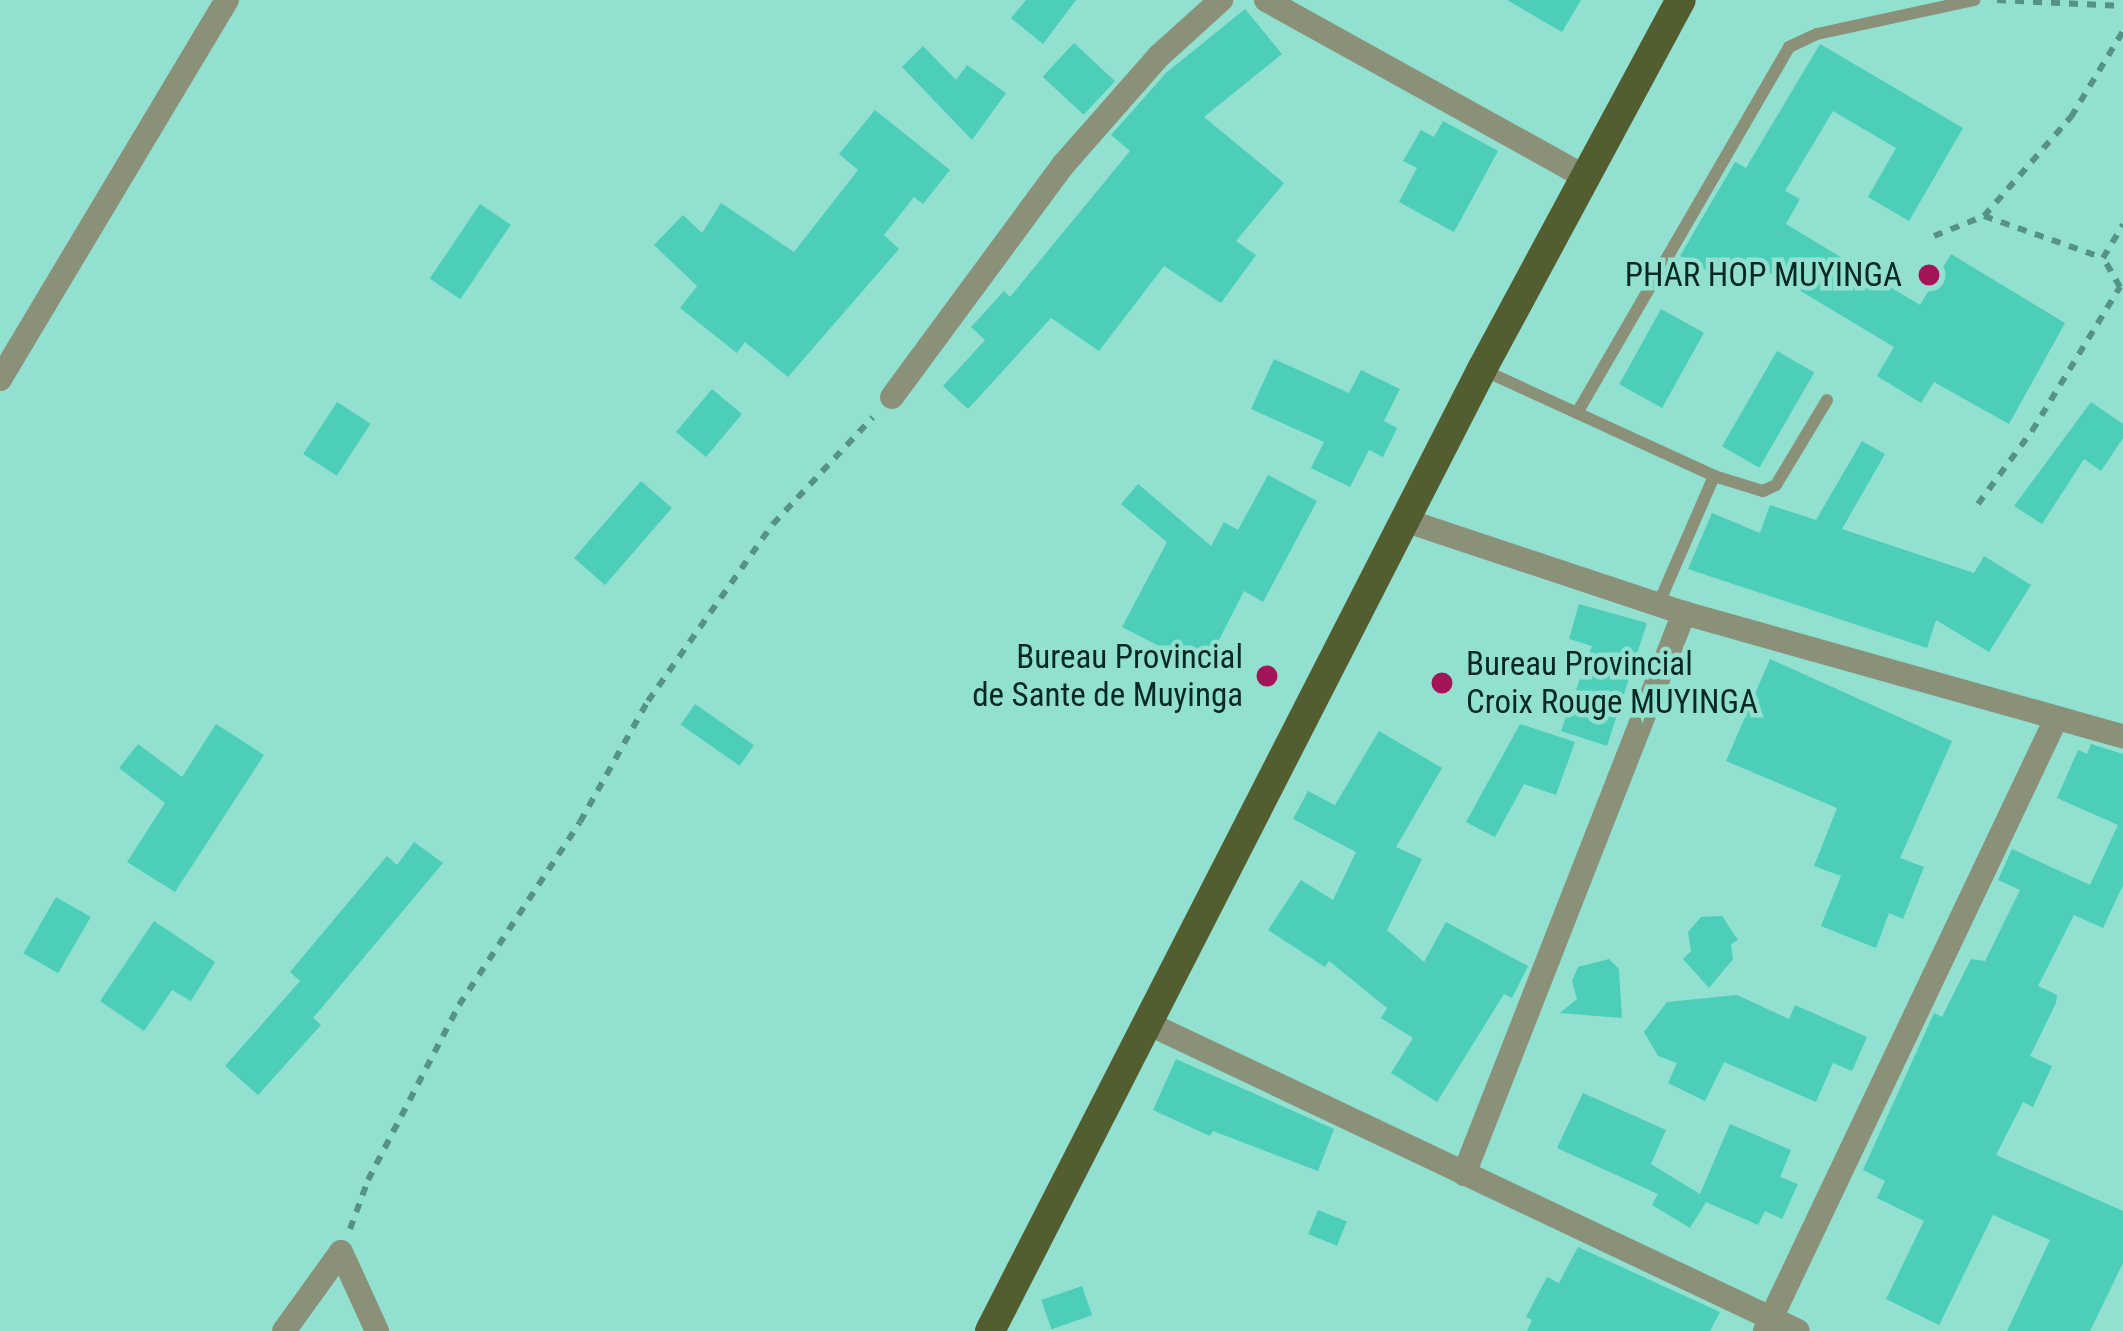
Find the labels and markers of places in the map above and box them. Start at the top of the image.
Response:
place label: PHAR HOP MUYINGA [1625,255,1902,295]
marker: PHAR HOP MUYINGA [1913,259,1945,291]
place label: Bureau Provincial de Sante de Muyinga [972,637,1243,715]
place label: Bureau Provincial Croix Rouge MUYINGA [1466,644,1758,722]
marker: Bureau Provincial de Sante de Muyinga [1254,663,1280,689]
marker: Bureau Provincial Croix Rouge MUYINGA [1429,670,1455,696]

